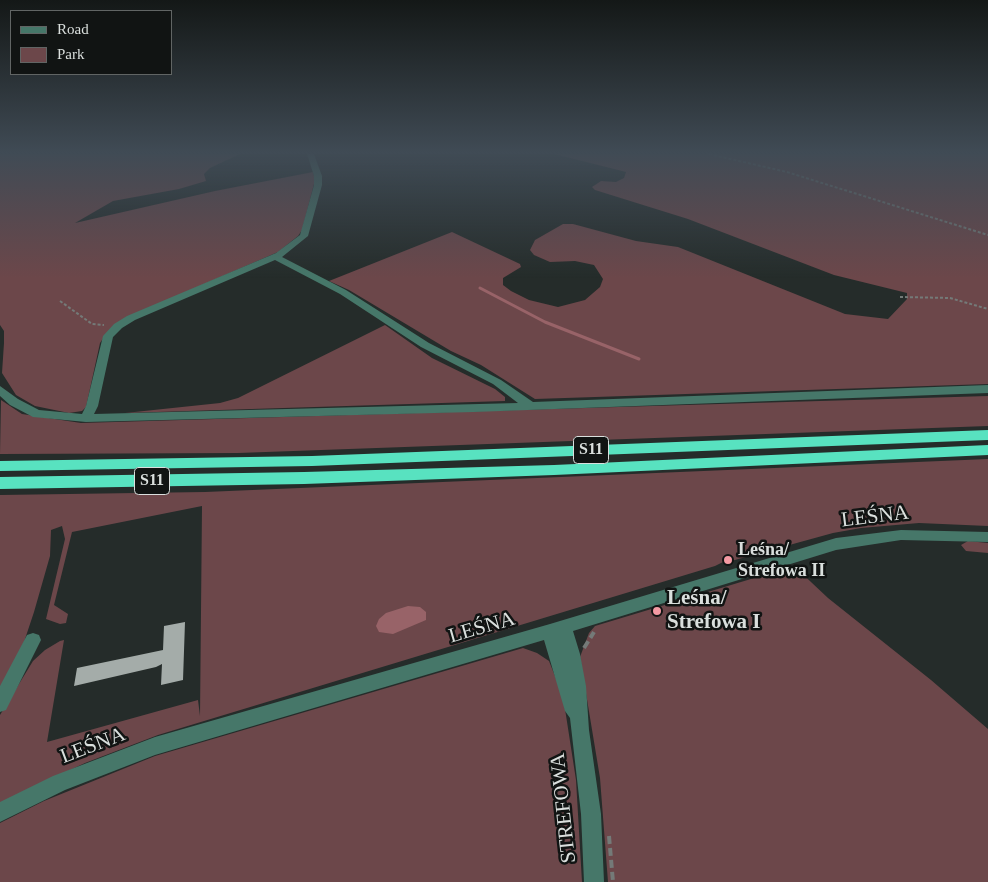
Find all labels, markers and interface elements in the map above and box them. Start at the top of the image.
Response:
legend [10,10,172,75]
text: Road [57,21,89,37]
text: Park [57,46,85,62]
road number: S11 [574,436,608,464]
road number: S11 [134,468,170,494]
street label: LEŚNA [840,500,910,534]
place label: Leśna/ Strefowa II [738,539,825,582]
marker: Leśna/ Strefowa II [722,554,734,566]
place label: Leśna/ Strefowa I [667,586,761,636]
marker: Leśna/ Strefowa I [651,605,663,617]
street label: LEŚNA [446,607,518,649]
street label: LEŚNA [57,722,129,770]
street label: STREFOWA [546,752,582,864]

